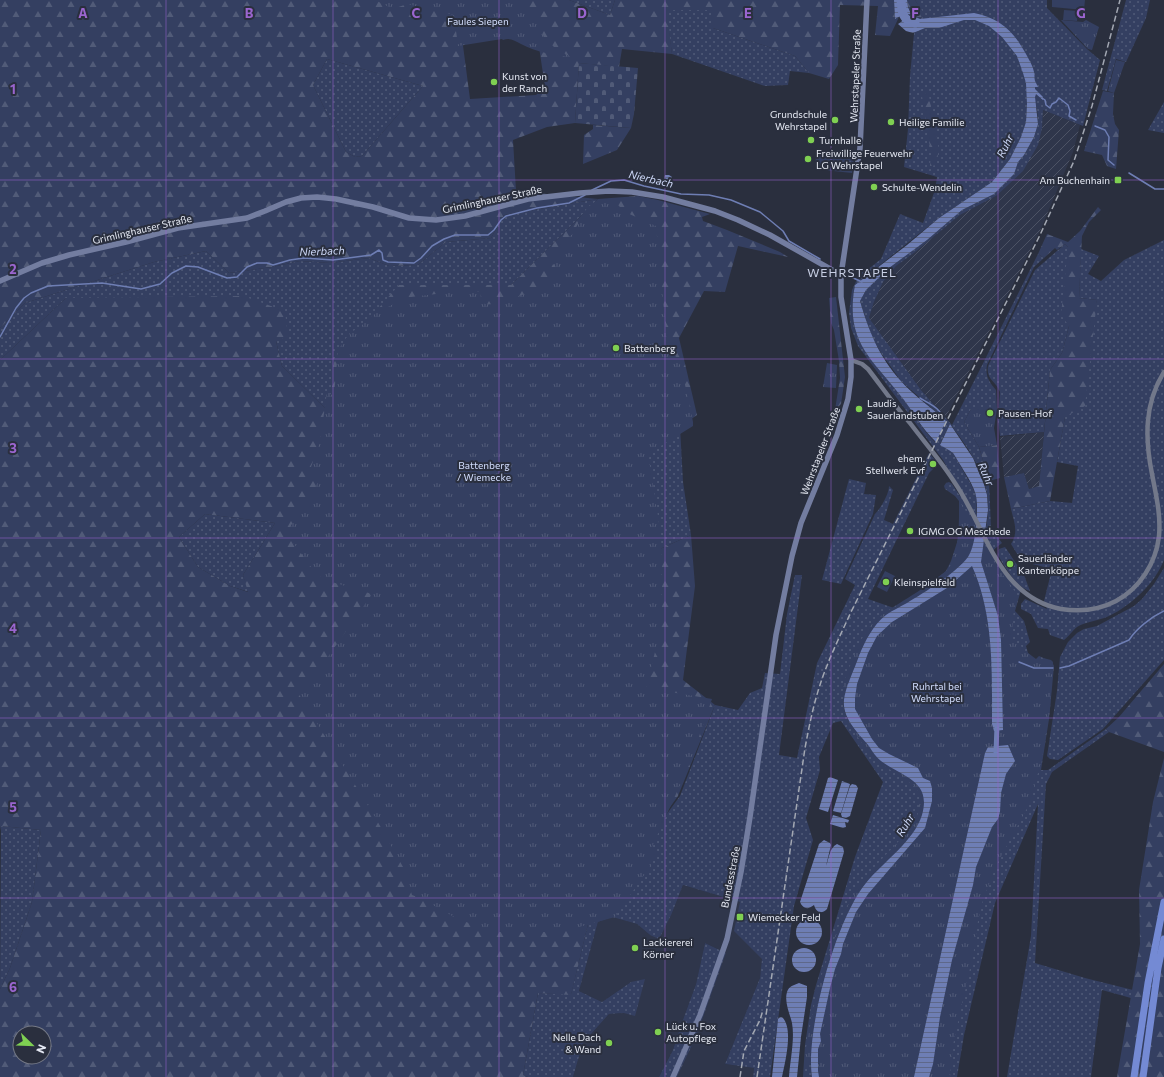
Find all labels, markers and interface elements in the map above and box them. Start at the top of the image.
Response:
text: A [78,5,88,21]
text: B [245,5,254,21]
text: C [412,5,421,21]
text: D [577,5,587,21]
text: E [744,5,752,21]
text: F [911,5,919,21]
text: G [1076,5,1086,21]
park label: Faules Siepen [447,15,509,27]
street label: Wehrstapeler Straße [847,29,863,123]
place label: Kunst von der Ranch [502,70,547,94]
marker: Kunst von der Ranch [489,77,499,87]
text: 1 [10,81,16,97]
place label: Grundschule Wehrstapel [770,108,827,132]
marker: Grundschule Wehrstapel [830,115,840,125]
place label: Heilige Familie [899,116,964,128]
marker: Heilige Familie [886,117,896,127]
water label: Ruhr [993,132,1016,159]
place label: Turnhalle [819,134,861,146]
marker: Turnhalle [806,135,816,145]
place label: Freiwillige Feuerwehr LG Wehrstapel [816,147,912,171]
marker: Freiwillige Feuerwehr LG Wehrstapel [803,154,813,164]
water label: Nierbach [628,167,675,190]
place label: Am Buchenhain [1039,174,1110,186]
marker: Am Buchenhain [1113,175,1123,185]
place label: Schulte-Wendelin [882,181,962,193]
marker: Schulte-Wendelin [869,182,879,192]
street label: Grimlinghauser Straße [441,183,543,215]
street label: Grimlinghauser Straße [91,212,193,246]
water label: Nierbach [299,243,345,258]
text: 2 [9,261,17,277]
district label: WEHRSTAPEL [807,265,897,279]
place label: Battenberg [624,342,676,354]
marker: Battenberg [611,343,621,353]
place label: Laudis Sauerlandstuben [867,397,943,421]
marker: Laudis Sauerlandstuben [854,404,864,414]
street label: Wehrstapeler Straße [798,405,842,497]
place label: Pausen-Hof [998,407,1052,419]
marker: Pausen-Hof [985,408,995,418]
text: 3 [9,440,17,456]
place label: ehem. Stellwerk Evf [866,452,925,476]
park label: Battenberg / Wiemecke [457,459,511,483]
marker: ehem. Stellwerk Evf [928,459,938,469]
water label: Ruhr [976,460,998,488]
place label: IGMG OG Meschede [918,525,1011,537]
marker: IGMG OG Meschede [905,526,915,536]
place label: Sauerländer Kantenköppe [1018,552,1079,576]
marker: Sauerländer Kantenköppe [1005,559,1015,569]
place label: Kleinspielfeld [894,576,955,588]
marker: Kleinspielfeld [881,577,891,587]
text: 4 [9,620,17,636]
park label: Ruhrtal bei Wehrstapel [911,680,963,704]
text: 5 [9,799,17,815]
water label: Ruhr [893,811,917,838]
street label: Bundesstraße [718,845,742,909]
place label: Wiemecker Feld [748,911,821,923]
marker: Wiemecker Feld [735,912,745,922]
place label: Lackiererei Körner [643,936,693,960]
marker: Lackiererei Körner [630,943,640,953]
text: 6 [9,979,17,995]
place label: Lück u. Fox Autopflege [666,1020,717,1044]
north arrow [12,1025,52,1065]
marker: Lück u. Fox Autopflege [653,1027,663,1037]
place label: Nelle Dach & Wand [553,1031,601,1055]
marker: Nelle Dach & Wand [604,1038,614,1048]
text: N [34,1043,49,1055]

